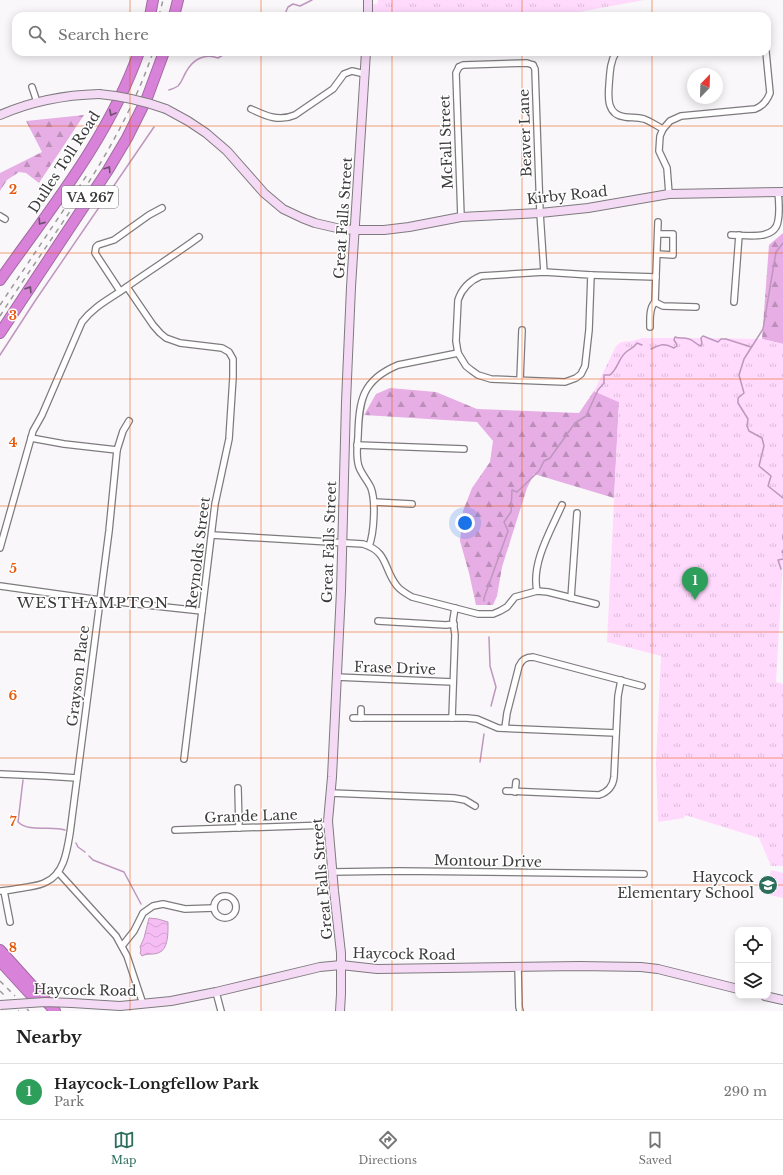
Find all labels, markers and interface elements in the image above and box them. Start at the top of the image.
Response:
search box [12,12,771,56]
icon: search [26,23,48,45]
text: Search here [58,25,149,44]
north arrow [687,68,723,104]
street label: Beaver Lane [514,88,536,178]
street label: McFall Street [435,94,457,189]
street label: Dulles Toll Road [24,107,104,216]
one-way arrow [109,109,117,117]
street label: Great Falls Street [330,156,356,279]
one-way arrow [104,166,111,173]
text: 2 [9,181,17,198]
street label: Kirby Road [526,182,609,208]
road number: VA 267 [62,186,118,208]
one-way arrow [39,218,46,225]
one-way arrow [24,286,31,293]
text: 3 [9,307,17,324]
text: 4 [9,434,18,451]
street label: Great Falls Street [318,480,340,603]
street label: Reynolds Street [182,495,214,610]
your location [455,513,475,533]
text: 5 [9,560,17,577]
pin: 1 [682,567,708,600]
district label: WESTHAMPTON [16,593,169,612]
street label: Grayson Place [63,624,93,728]
street label: Frase Drive [354,658,436,678]
text: 6 [9,687,18,704]
street label: Grande Lane [204,805,298,827]
text: 7 [10,813,17,830]
street label: Great Falls Street [308,817,336,941]
street label: Montour Drive [434,851,542,871]
place label: Haycock Elementary School [617,868,754,902]
school or university icon: Haycock Elementary School [757,874,779,896]
map controls [735,927,771,999]
button: locate [735,927,771,963]
text: 8 [9,939,17,956]
street label: Haycock Road [352,944,456,964]
button: layers [735,963,771,999]
street label: Haycock Road [33,980,137,1000]
text: Nearby [16,1027,82,1048]
text: Haycock-Longfellow Park [54,1074,259,1093]
text: 1 [26,1083,32,1100]
text: 290 m [724,1083,767,1100]
text: Park [54,1093,84,1110]
tab: Map [111,1129,137,1167]
tab: Directions [358,1129,417,1167]
tab: Saved [639,1129,672,1167]

